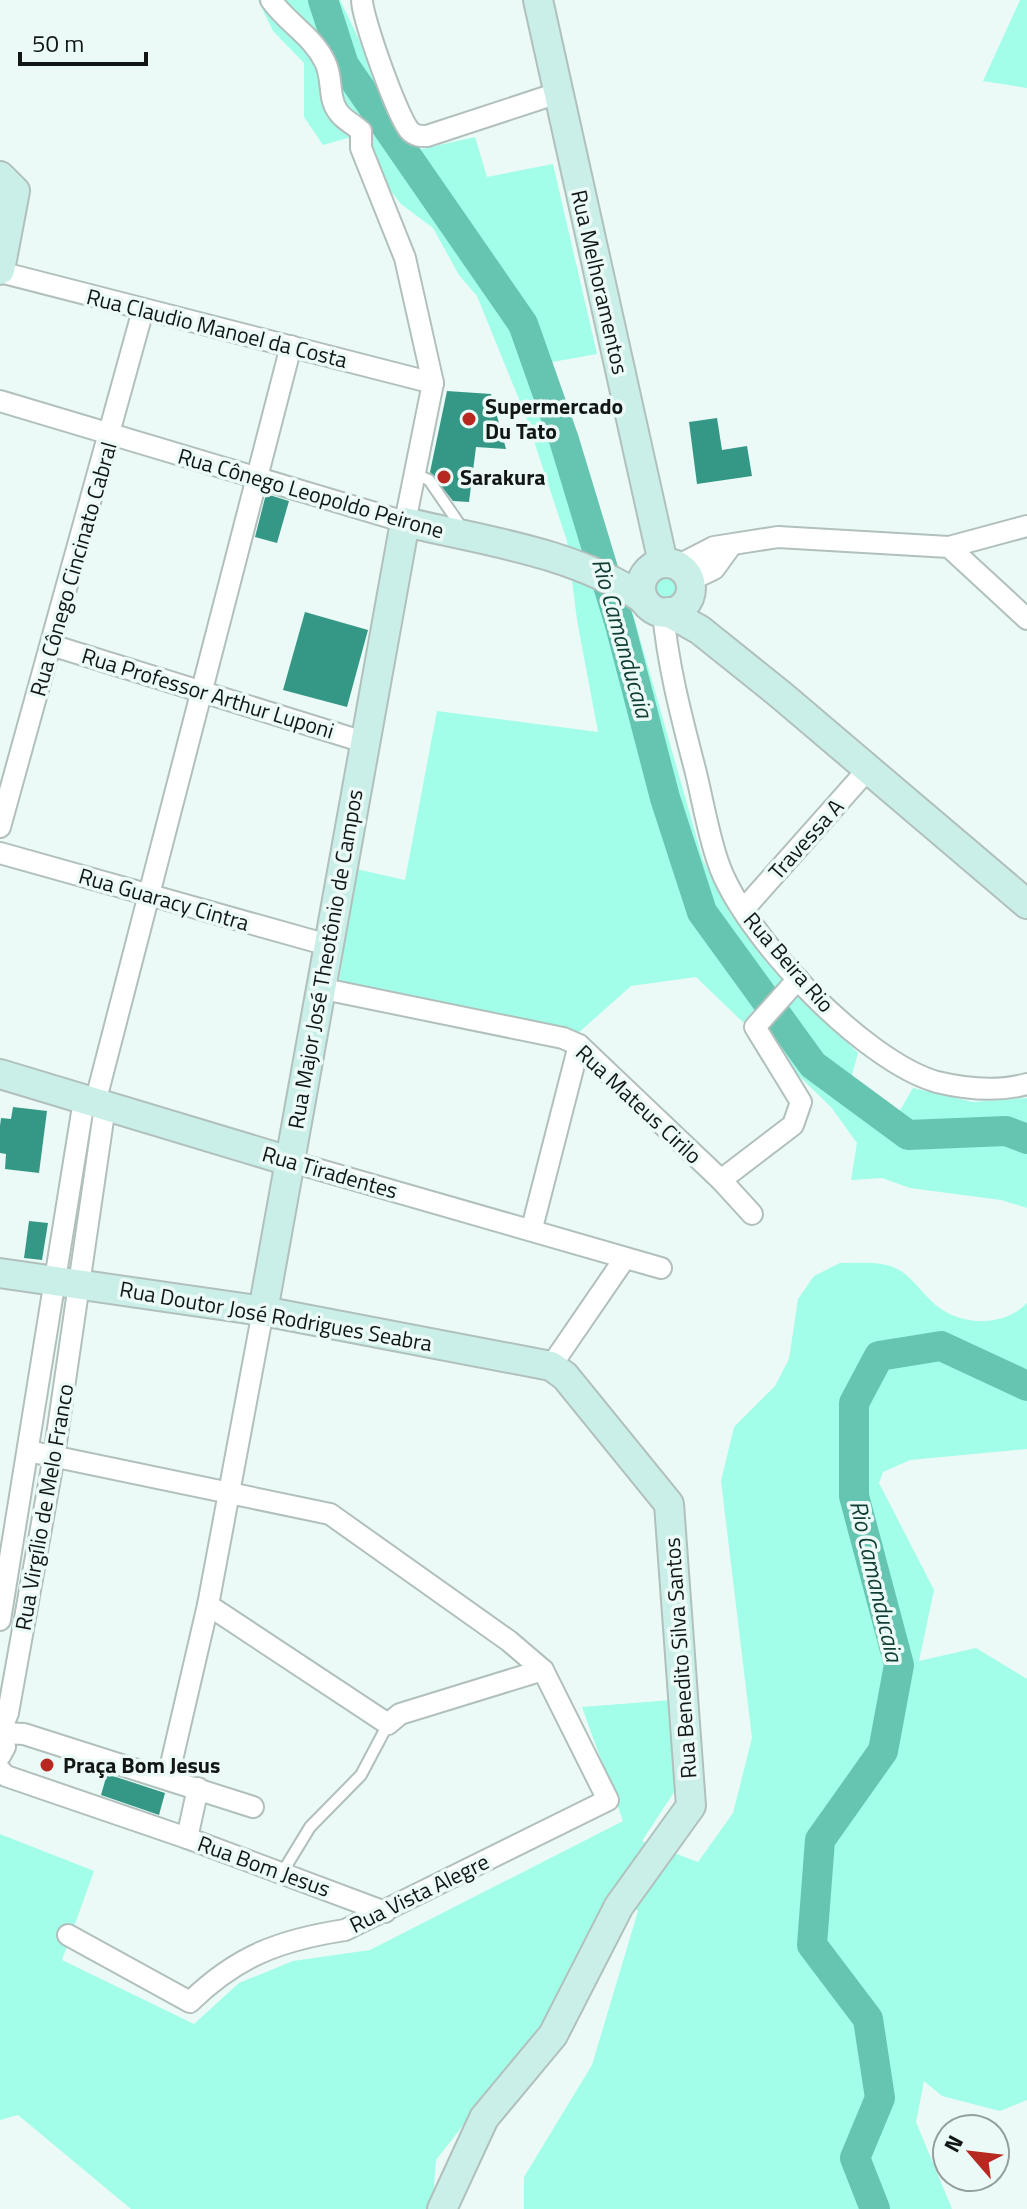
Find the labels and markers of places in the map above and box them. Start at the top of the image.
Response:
place label: Supermercado Du Tato [485,389,623,448]
marker: Supermercado Du Tato [460,410,478,428]
place label: Sarakura [460,460,546,494]
marker: Sarakura [435,468,453,486]
place label: Praça Bom Jesus [63,1748,220,1782]
marker: Praça Bom Jesus [38,1756,56,1774]

